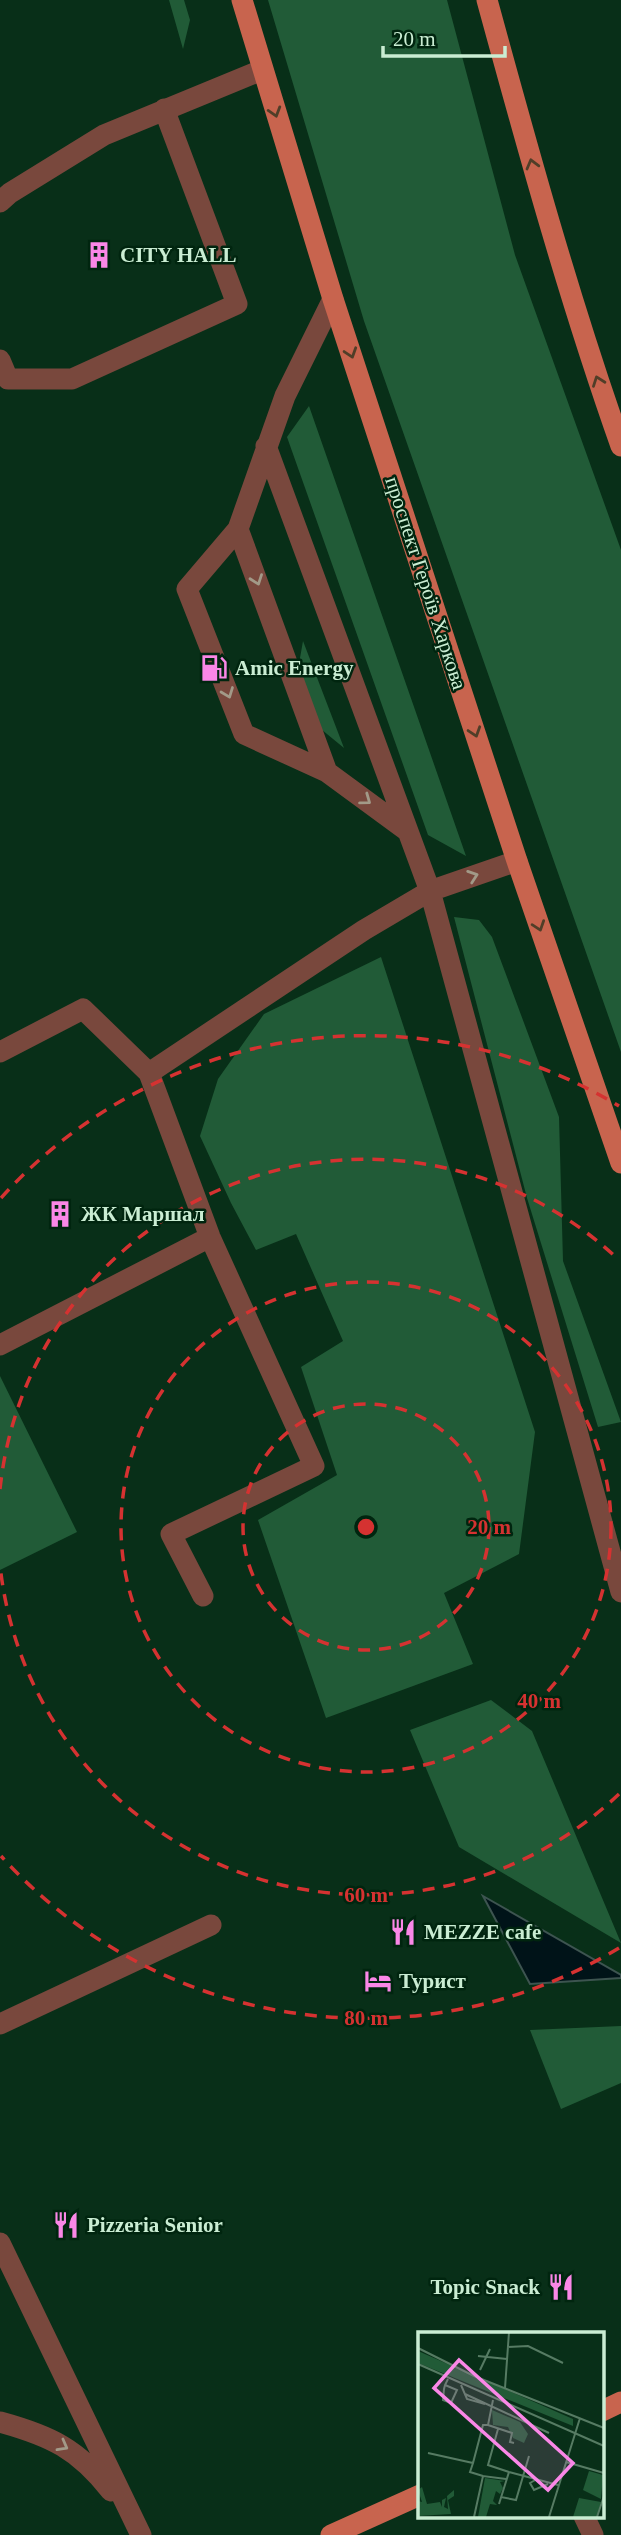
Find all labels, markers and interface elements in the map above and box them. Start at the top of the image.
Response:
scale bar [383,14,505,58]
text: 20 m [393,27,436,51]
one-way arrow [267,106,282,118]
one-way arrow [526,158,540,170]
building icon: CITY HALL [84,240,114,270]
place label: CITY HALL [120,243,237,267]
one-way arrow [343,346,357,358]
one-way arrow [592,376,606,388]
street label: проспект Героїв Харкова [380,474,472,693]
one-way arrow [249,574,263,586]
fuel station icon: Amic Energy [199,653,229,683]
place label: Amic Energy [235,656,354,680]
one-way arrow [219,687,233,699]
one-way arrow [467,725,481,738]
one-way arrow [358,792,371,804]
one-way arrow [467,870,479,884]
one-way arrow [531,919,545,931]
building icon: ЖК Маршал [45,1199,75,1229]
place label: ЖК Маршал [81,1202,205,1226]
centre of rings [354,1515,378,1539]
text: 20 m [467,1515,511,1539]
text: 40 m [517,1689,561,1713]
text: 60 m [344,1883,388,1907]
restaurant icon: MEZZE cafe [388,1917,418,1947]
place label: MEZZE cafe [424,1920,541,1944]
hotel icon: Турист [363,1966,393,1996]
place label: Турист [399,1969,467,1993]
text: 80 m [344,2006,388,2030]
restaurant icon: Pizzeria Senior [51,2210,81,2240]
place label: Pizzeria Senior [87,2213,223,2237]
restaurant icon: Topic Snack [546,2272,576,2302]
place label: Topic Snack [430,2275,540,2299]
inset map [418,2332,604,2518]
one-way arrow [56,2438,69,2451]

